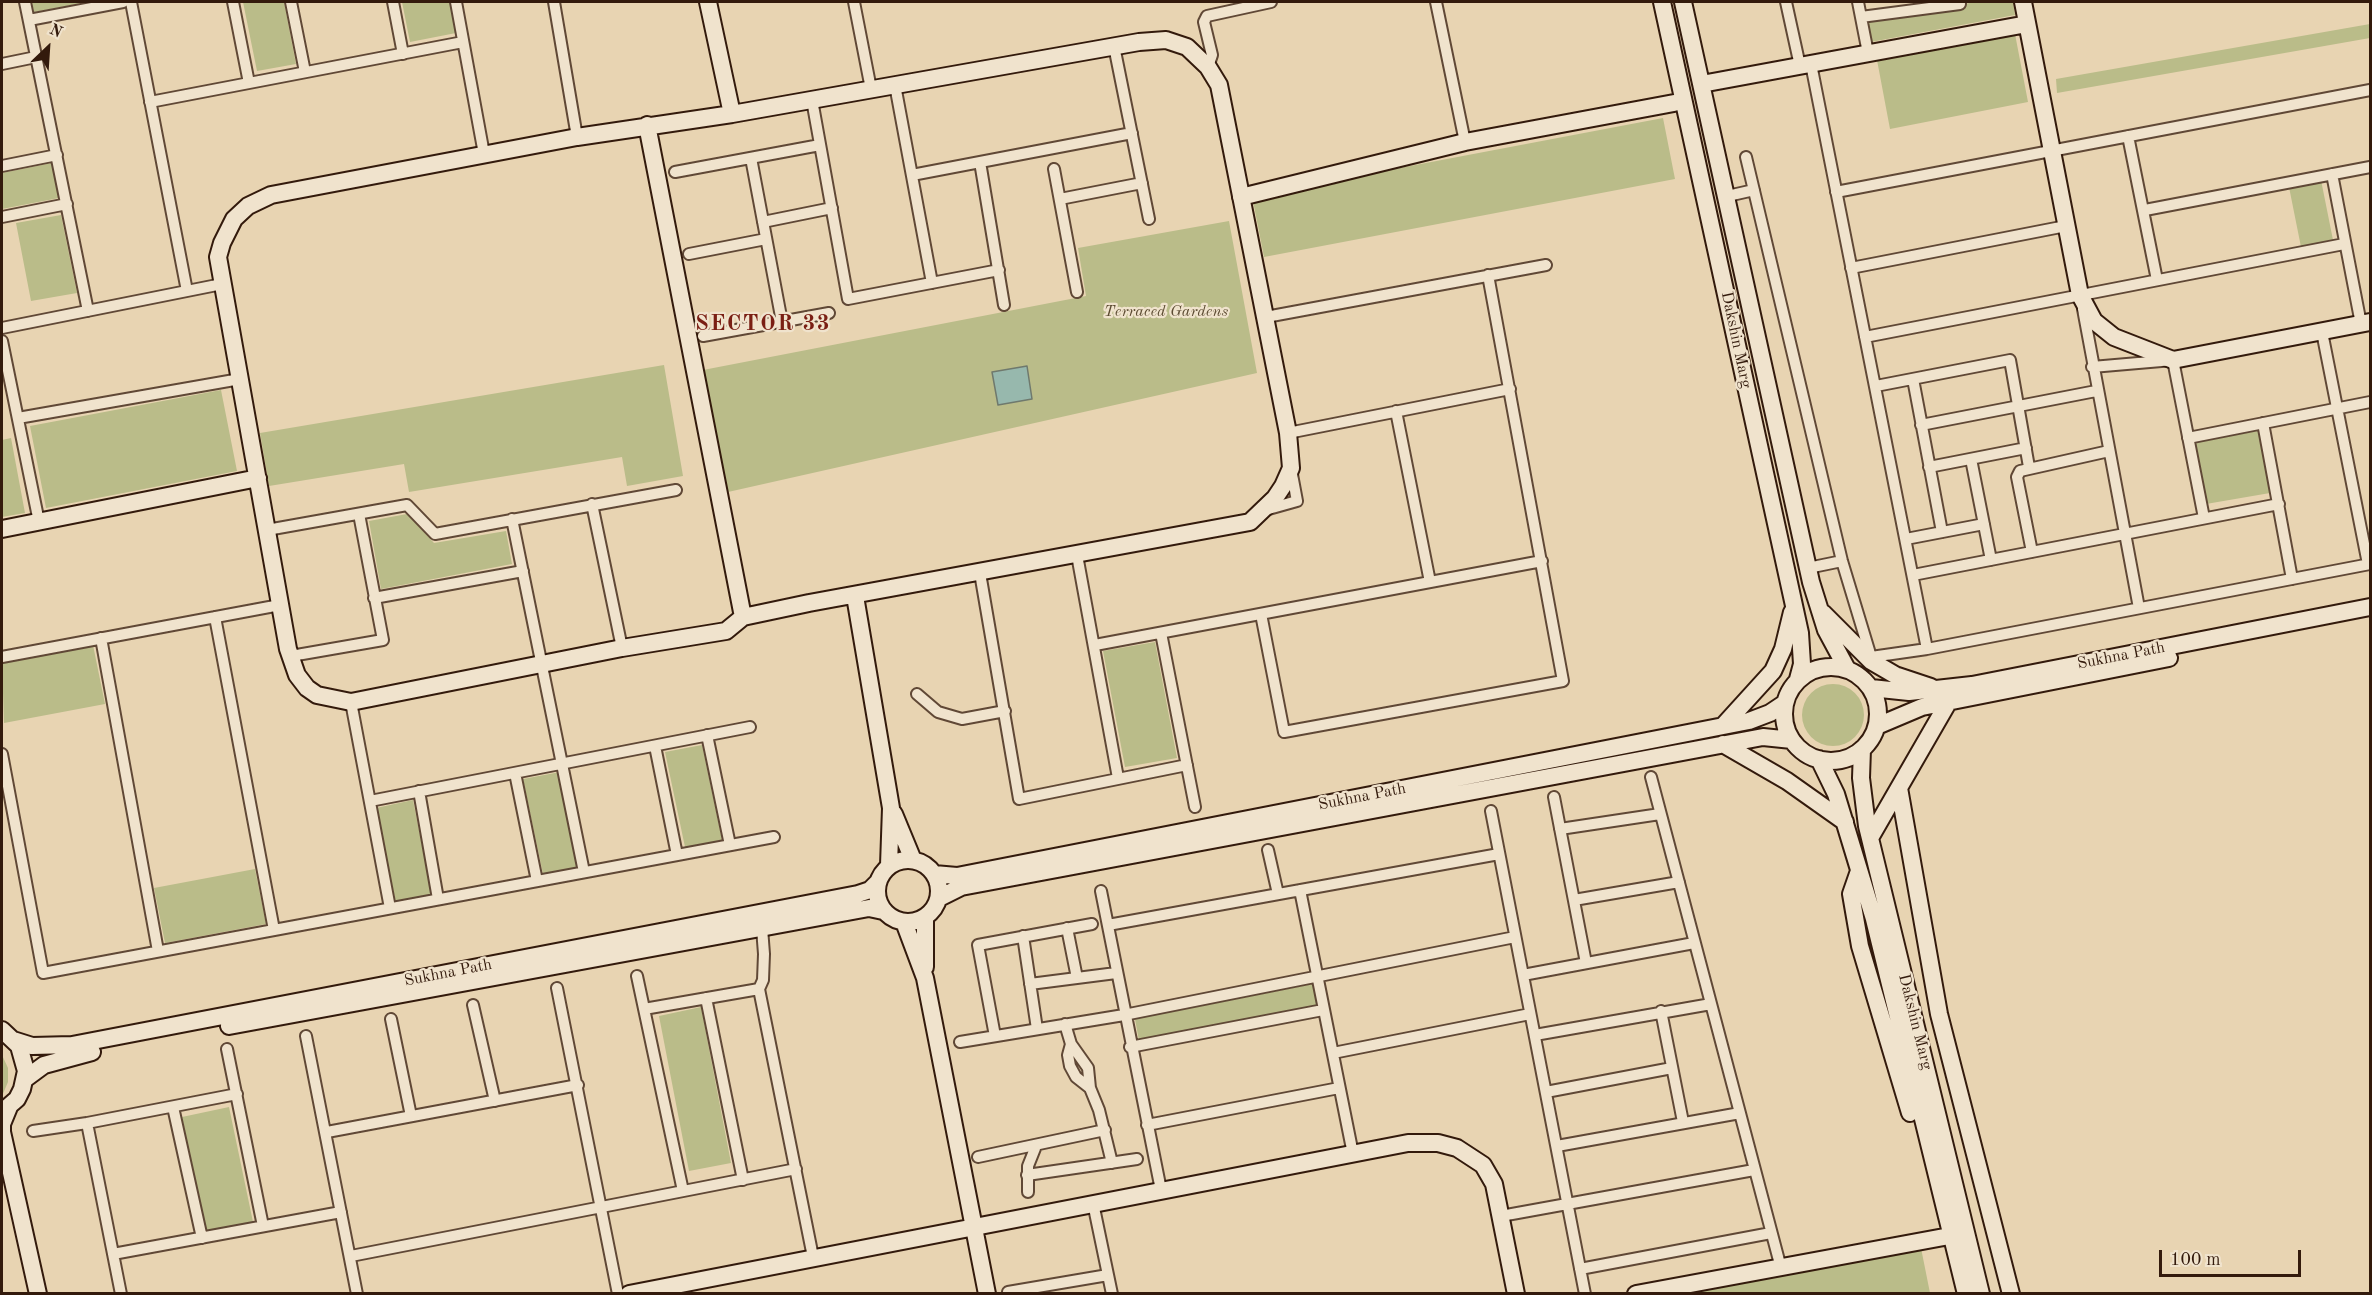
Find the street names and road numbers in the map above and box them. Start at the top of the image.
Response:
street label: Dakshin Marg [1716,290,1756,390]
street label: Sukhna Path [2076,638,2166,674]
street label: Sukhna Path [1317,779,1407,815]
street label: Sukhna Path [403,955,493,991]
street label: Dakshin Marg [1894,972,1936,1072]

